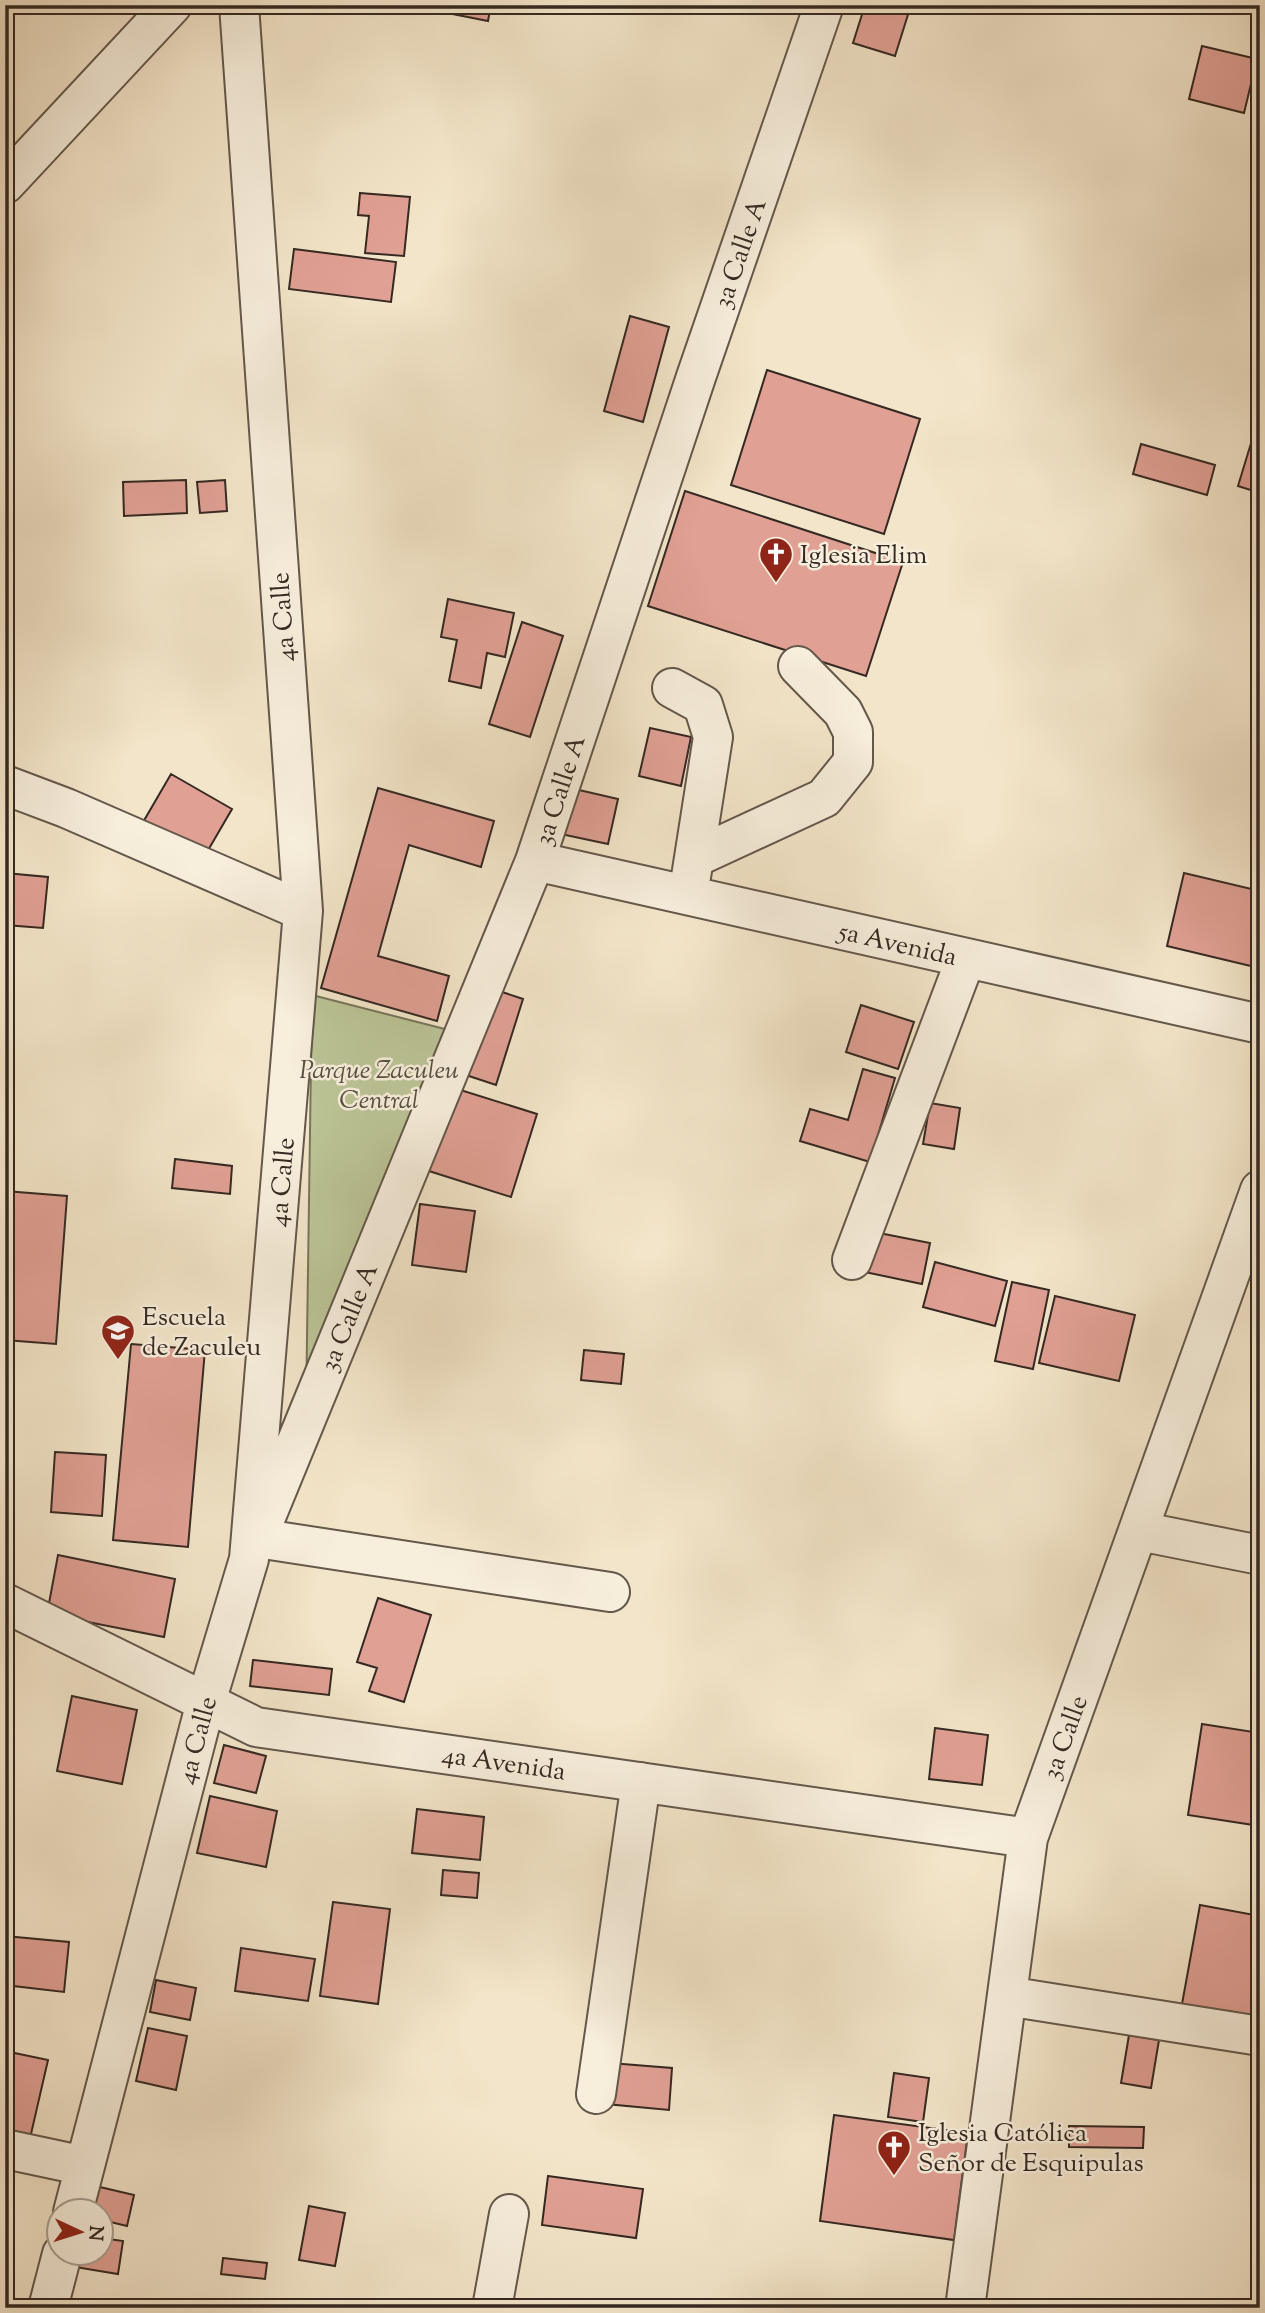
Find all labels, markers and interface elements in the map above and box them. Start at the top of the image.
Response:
street label: 3a Calle A [705,194,777,314]
church icon: Iglesia Elim [757,535,795,584]
place label: Iglesia Elim [800,538,927,575]
street label: 4a Calle [263,571,306,663]
street label: 3a Calle A [526,731,597,851]
street label: 5a Avenida [833,913,960,977]
park label: Parque Zaculeu Central [299,1053,459,1120]
street label: 4a Calle [261,1136,306,1228]
street label: 3a Calle A [312,1258,389,1378]
place label: Escuela de Zaculeu [142,1300,261,1367]
school or university icon: Escuela de Zaculeu [99,1312,137,1361]
street label: 3a Calle [1034,1691,1099,1785]
street label: 4a Calle [169,1693,228,1789]
street label: 4a Avenida [439,1737,568,1791]
place label: Iglesia Católica Señor de Esquipulas [918,2116,1144,2183]
church icon: Iglesia Católica Señor de Esquipulas [875,2128,913,2177]
north arrow [46,2198,116,2268]
text: N [80,2225,108,2242]

